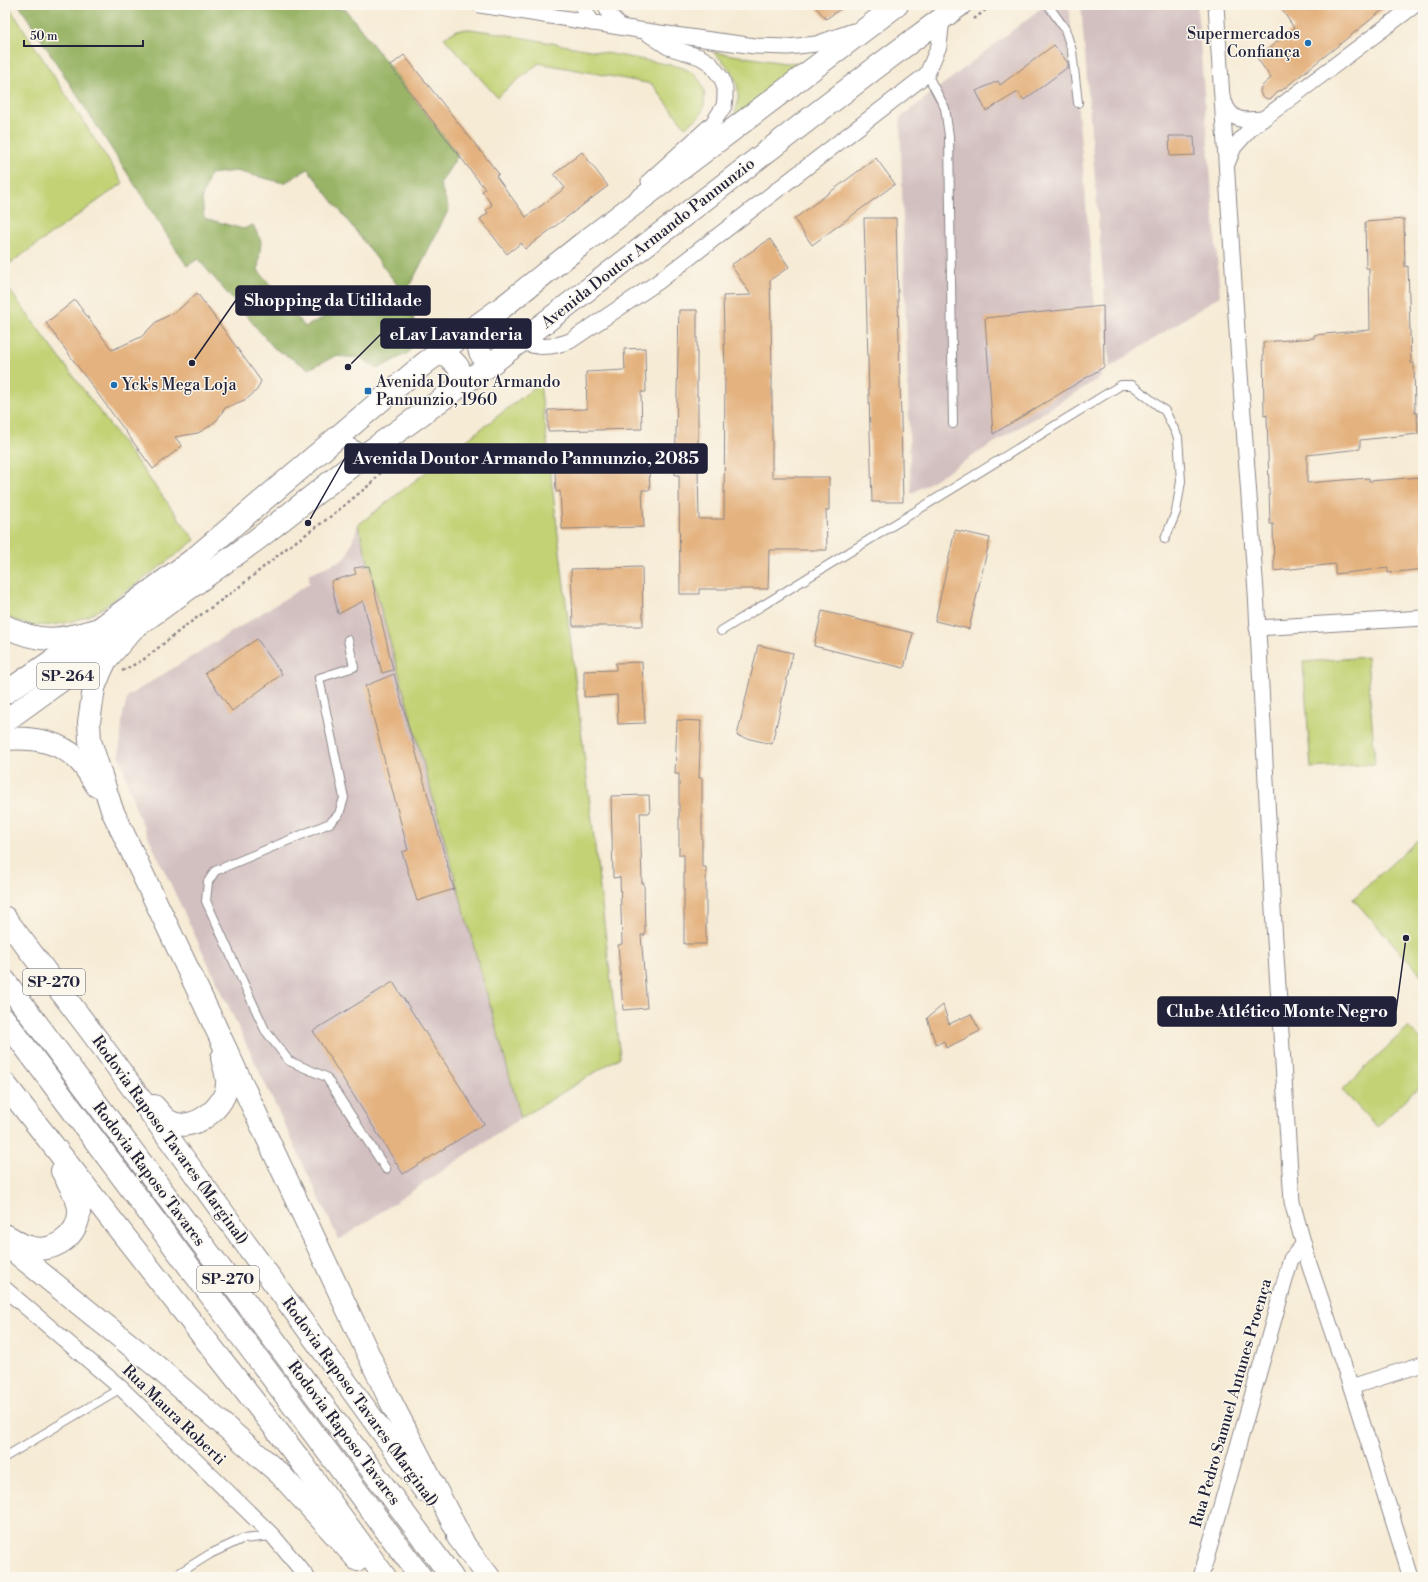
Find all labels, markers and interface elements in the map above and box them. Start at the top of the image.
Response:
scale bar [24,22,143,48]
place label: Supermercados Confiança [1187,24,1301,62]
text: 50 m [30,29,58,44]
marker: Supermercados Confiança [1303,38,1313,48]
street label: Avenida Doutor Armando Pannunzio [536,153,759,333]
callout: Shopping da Utilidade [236,286,430,315]
text: Shopping da Utilidade [244,290,422,312]
callout: eLav Lavanderia [381,319,531,348]
text: eLav Lavanderia [389,324,523,346]
place label: Avenida Doutor Armando Pannunzio, 1960 [375,372,560,410]
place label: Yck's Mega Loja [121,375,237,395]
marker: Yck's Mega Loja [109,380,119,390]
marker: Avenida Doutor Armando Pannunzio, 1960 [363,386,373,396]
callout: Avenida Doutor Armando Pannunzio, 2085 [345,444,707,473]
text: Avenida Doutor Armando Pannunzio, 2085 [352,448,700,470]
road number: SP-264 [37,663,99,689]
road number: SP-270 [23,969,85,995]
callout: Clube Atlético Monte Negro [1158,997,1396,1026]
text: Clube Atlético Monte Negro [1166,1001,1388,1023]
street label: Rodovia Raposo Tavares (Marginal) [88,1032,252,1248]
street label: Rodovia Raposo Tavares [89,1098,209,1250]
road number: SP-270 [197,1266,259,1292]
street label: Rua Pedro Samuel Antunes Proença [1186,1275,1276,1530]
street label: Rodovia Raposo Tavares (Marginal) [278,1294,442,1510]
street label: Rodovia Raposo Tavares [284,1357,404,1509]
street label: Rua Maura Roberti [118,1360,230,1470]

